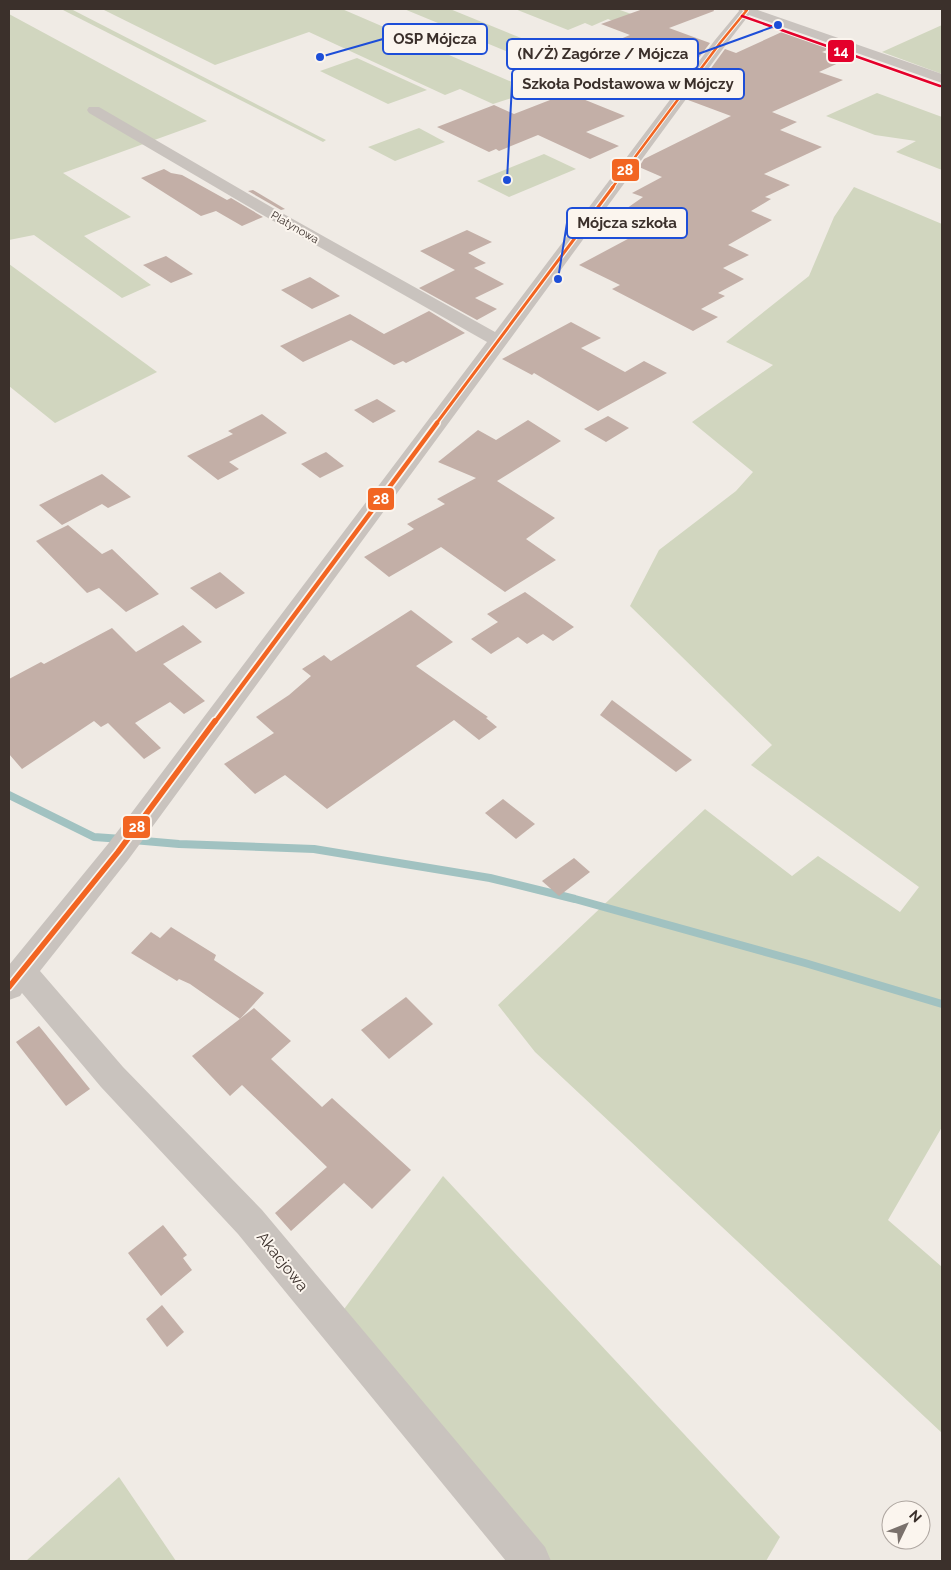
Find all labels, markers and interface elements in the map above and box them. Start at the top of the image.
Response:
callout: OSP Mójcza [383,24,487,54]
text: OSP Mójcza [393,30,477,48]
callout: (N/Ż) Zagórze / Mójcza [507,39,698,69]
line badge: 14 [827,39,855,63]
text: 14 [834,43,848,59]
text: (N/Ż) Zagórze / Mójcza [518,45,689,63]
callout: Szkoła Podstawowa w Mójczy [512,69,744,99]
text: Szkoła Podstawowa w Mójczy [522,75,734,93]
line badge: 28 [611,158,640,182]
text: 28 [617,162,633,178]
callout: Mójcza szkoła [567,208,687,238]
street label: Platynowa [269,209,321,246]
text: Mójcza szkoła [577,214,677,232]
line badge: 28 [367,487,395,511]
text: 28 [373,491,389,507]
line badge: 28 [122,815,151,839]
text: 28 [129,819,145,835]
street label: Akacjowa [253,1228,312,1295]
north arrow [881,1500,931,1550]
text: N [906,1507,925,1525]

